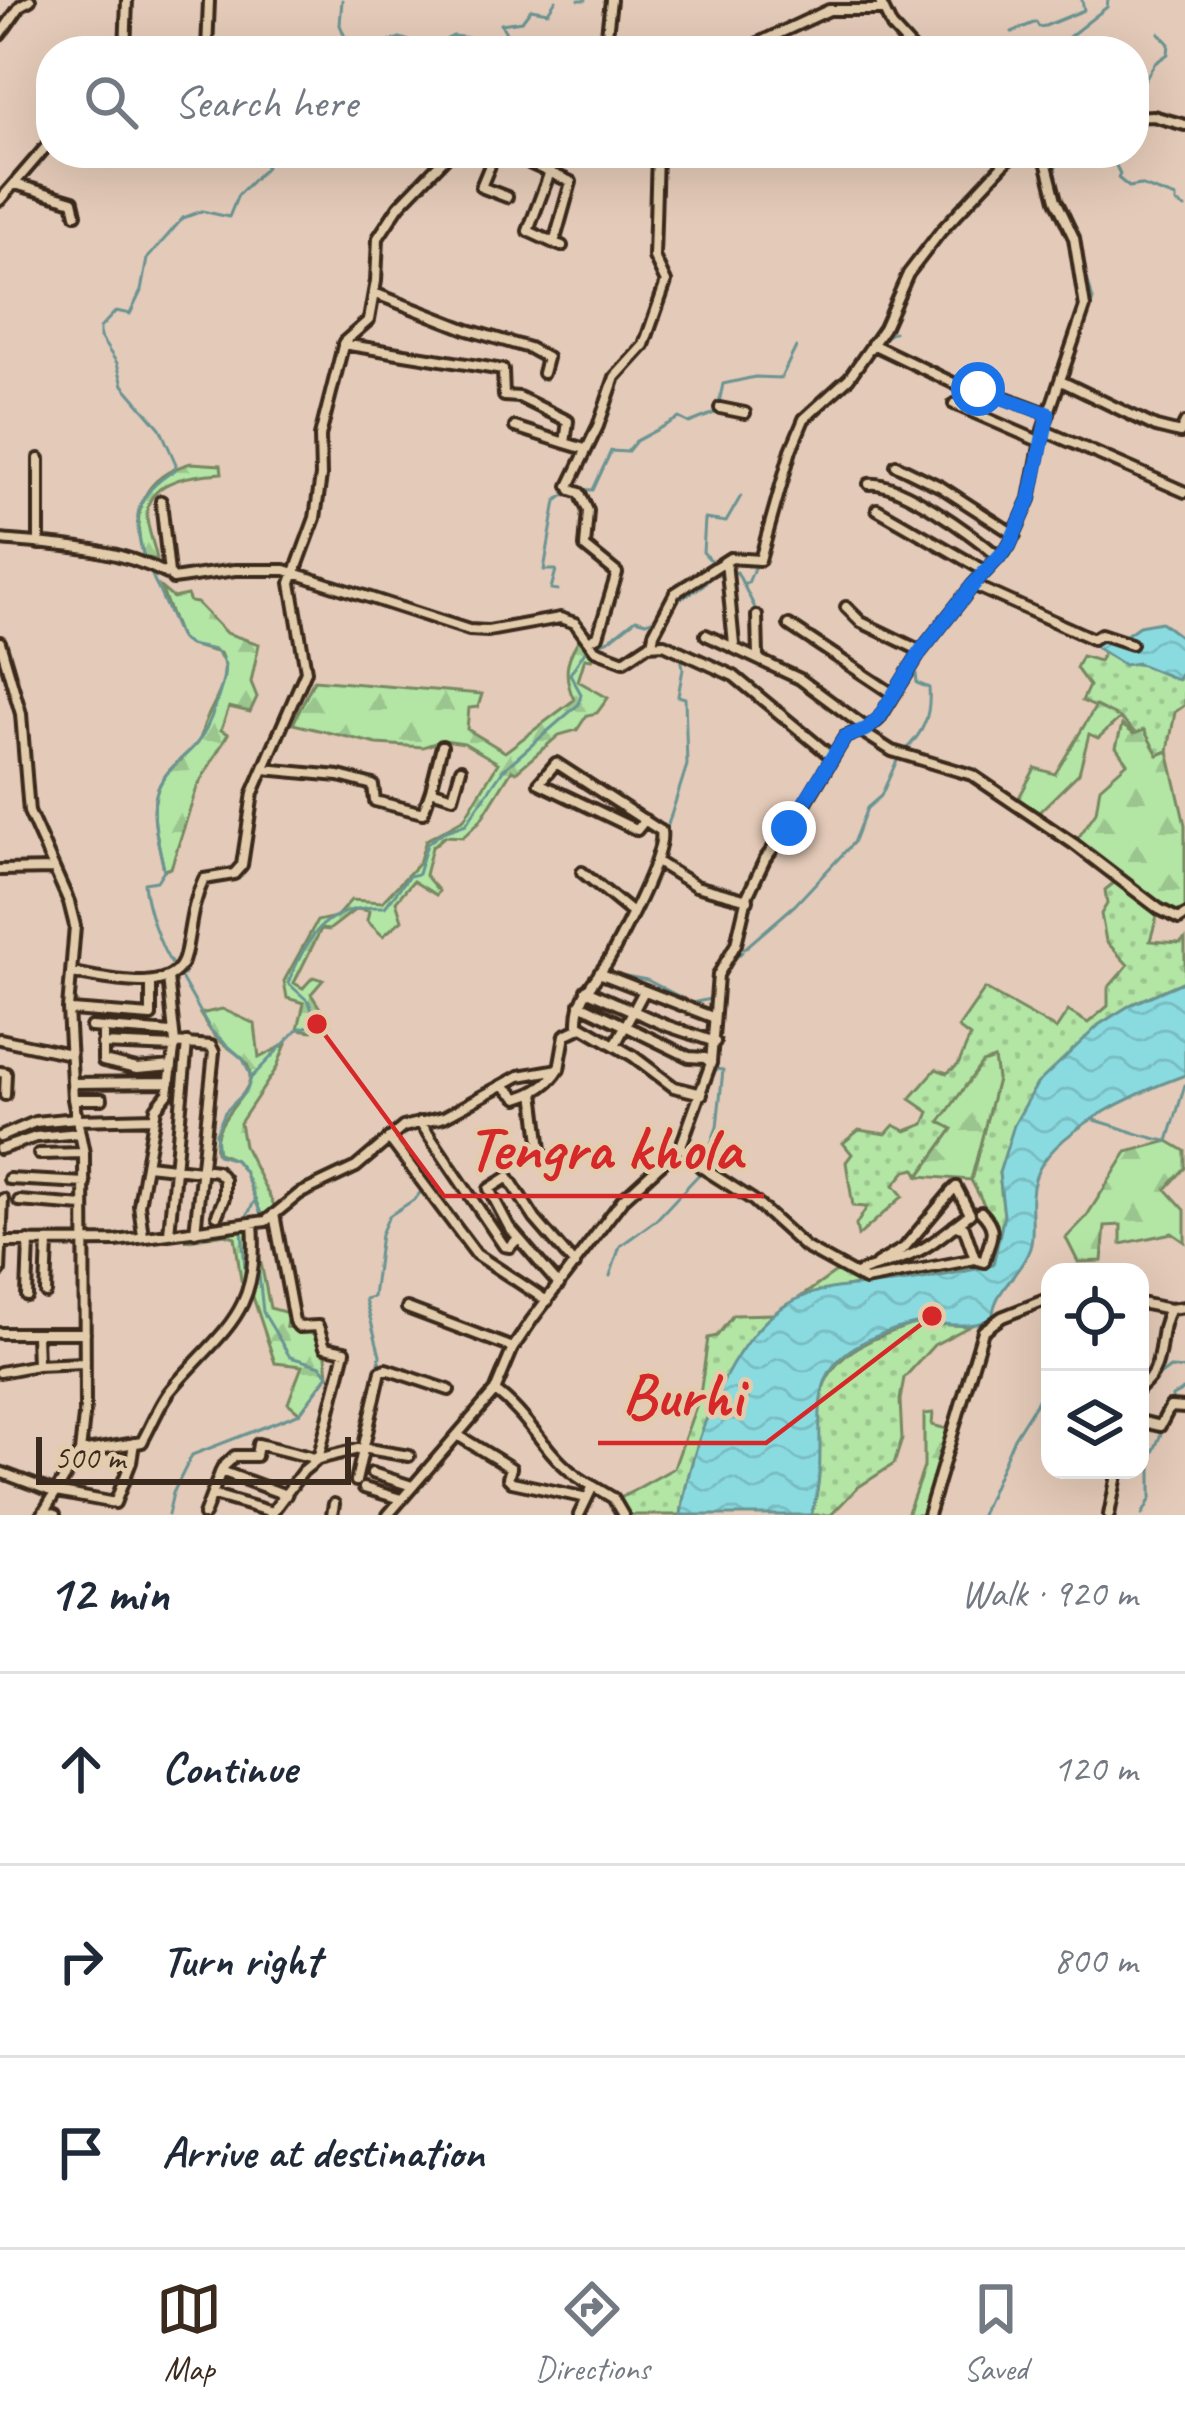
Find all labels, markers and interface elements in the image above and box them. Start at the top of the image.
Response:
search box [36,36,1149,168]
icon: search [78,69,144,135]
text: Search here [174,74,357,131]
route start [951,362,1005,416]
route end [762,801,816,855]
callout: Tengra khola [444,1097,764,1196]
text: Tengra khola [467,1109,746,1188]
map controls [1041,1263,1149,1479]
button: locate [1041,1263,1149,1371]
callout: Burhi [598,1344,766,1443]
text: Burhi [622,1356,750,1435]
button: layers [1041,1371,1149,1479]
scale bar [36,1431,351,1484]
text: 500 m [54,1437,125,1479]
text: 12 min [48,1561,169,1625]
text: Walk · 920 m [961,1569,1137,1618]
icon: ahead [48,1736,114,1802]
text: Continue [162,1740,296,1797]
text: 120 m [1053,1744,1137,1793]
icon: right [48,1928,114,1994]
text: Turn right [162,1932,320,1989]
text: 800 m [1053,1936,1137,1985]
icon: arrive [48,2120,114,2186]
text: Arrive at destination [162,2124,484,2181]
tab: Map [156,2276,222,2390]
tab: Directions [535,2276,650,2390]
tab: Saved [963,2276,1029,2390]

